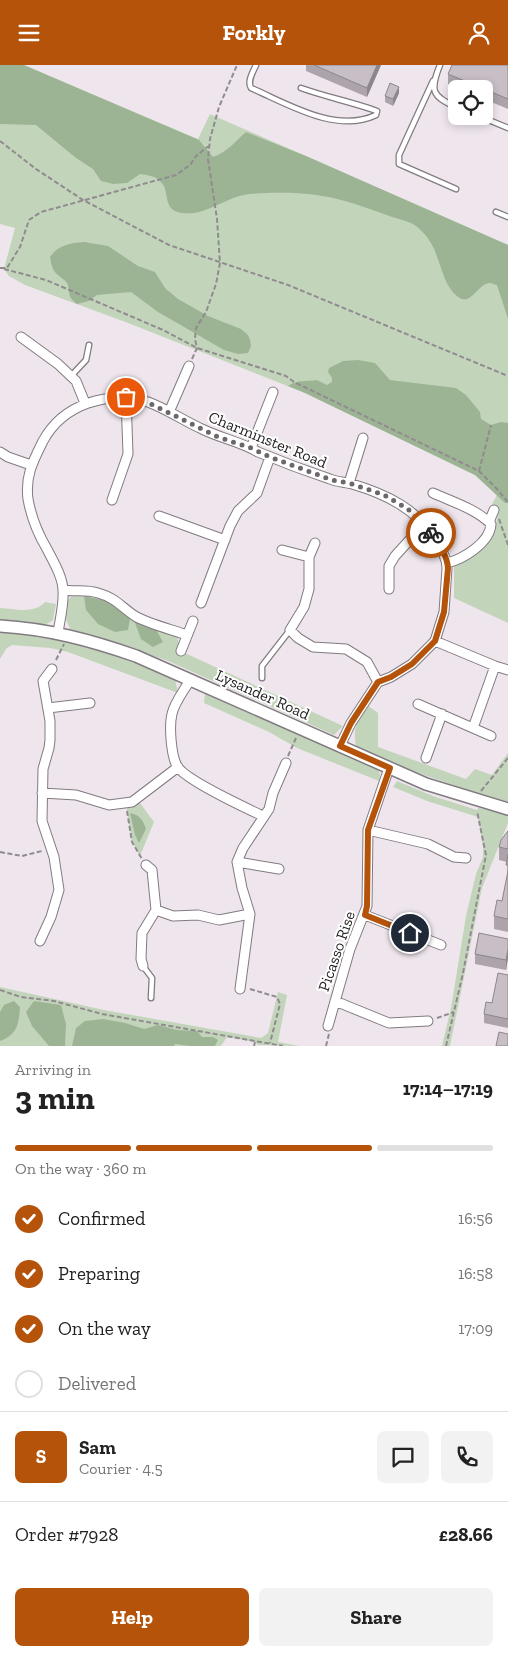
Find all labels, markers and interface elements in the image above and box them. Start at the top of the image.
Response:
icon: menu [15,19,43,47]
text: Forkly [223,19,285,46]
icon: person [465,19,493,47]
map controls [448,80,493,125]
button: locate [448,80,493,125]
pin [105,376,147,418]
icon: bag [112,383,140,411]
street label: Charminster Road [206,407,330,472]
courier [406,508,456,558]
icon: bike [417,519,445,547]
street label: Lysander Road [213,665,313,724]
street label: Picasso Rise [314,909,359,994]
pin [389,912,431,954]
icon: home [396,919,424,947]
text: Arriving in [15,1060,91,1079]
text: 17:14–17:19 [403,1077,493,1100]
text: 3 min [15,1079,95,1117]
text: On the way · 360 m [15,1159,146,1178]
icon: check [15,1205,43,1233]
text: Confirmed [58,1207,145,1230]
text: 16:56 [458,1209,493,1228]
icon: check [15,1260,43,1288]
text: Preparing [58,1262,140,1285]
text: 16:58 [458,1264,493,1283]
icon: check [15,1315,43,1343]
text: On the way [58,1317,151,1340]
text: 17:09 [458,1319,493,1338]
text: Delivered [58,1372,136,1395]
button: chat [377,1431,429,1483]
button: phone [441,1431,493,1483]
text: Sam [79,1436,116,1459]
text: S [36,1445,46,1468]
text: Courier · 4.5 [79,1459,163,1478]
text: Order #7928 [15,1523,118,1546]
text: £28.66 [439,1523,493,1546]
button: Help [15,1588,249,1646]
button: Share [259,1588,493,1646]

